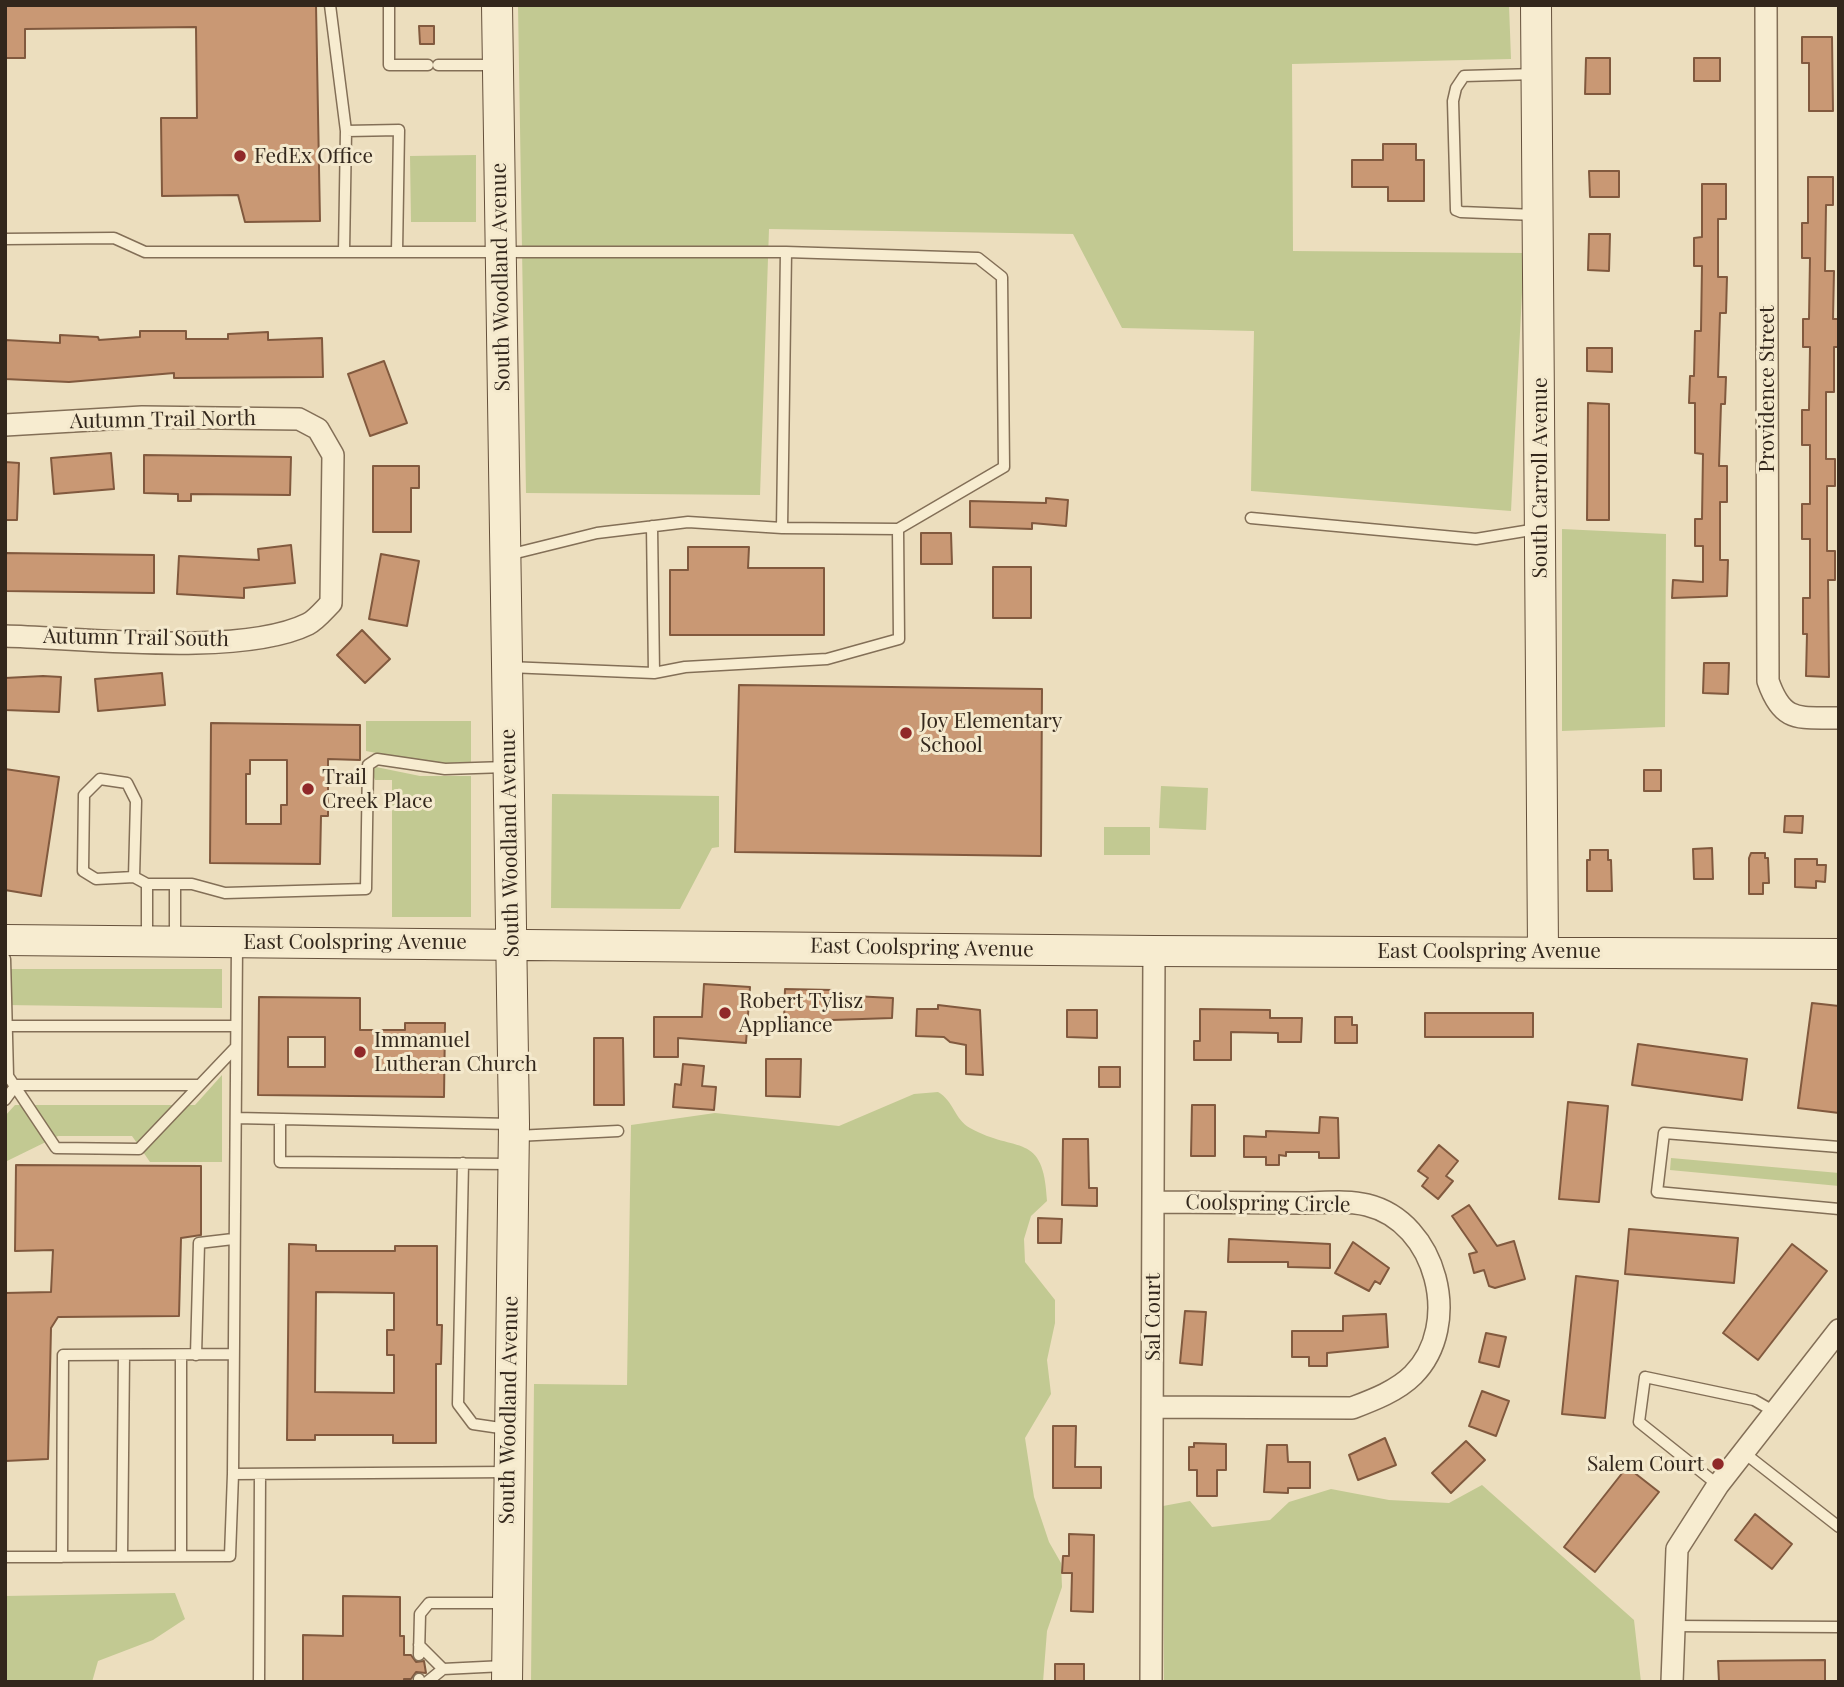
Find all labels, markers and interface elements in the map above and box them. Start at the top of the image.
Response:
place label: FedEx Office [254,143,373,169]
marker: FedEx Office [232,148,248,164]
street label: South Woodland Avenue [486,163,516,391]
street label: Providence Street [1754,306,1780,472]
street label: South Carroll Avenue [1527,377,1553,579]
street label: Autumn Trail North [70,406,256,434]
street label: Autumn Trail South [43,624,229,652]
place label: Joy Elementary School [920,708,1062,758]
marker: Joy Elementary School [898,725,914,741]
street label: South Woodland Avenue [495,729,525,957]
place label: Trail Creek Place [322,764,433,814]
marker: Trail Creek Place [300,781,316,797]
street label: East Coolspring Avenue [243,929,467,955]
street label: East Coolspring Avenue [810,933,1034,963]
street label: East Coolspring Avenue [1377,938,1601,964]
place label: Robert Tylisz Appliance [739,988,863,1038]
marker: Robert Tylisz Appliance [717,1005,733,1021]
place label: Immanuel Lutheran Church [374,1027,537,1077]
marker: Immanuel Lutheran Church [352,1044,368,1060]
street label: Coolspring Circle [1185,1190,1351,1218]
street label: Sal Court [1140,1273,1166,1361]
street label: South Woodland Avenue [494,1296,524,1524]
place label: Salem Court [1587,1451,1704,1477]
marker: Salem Court [1710,1456,1726,1472]

